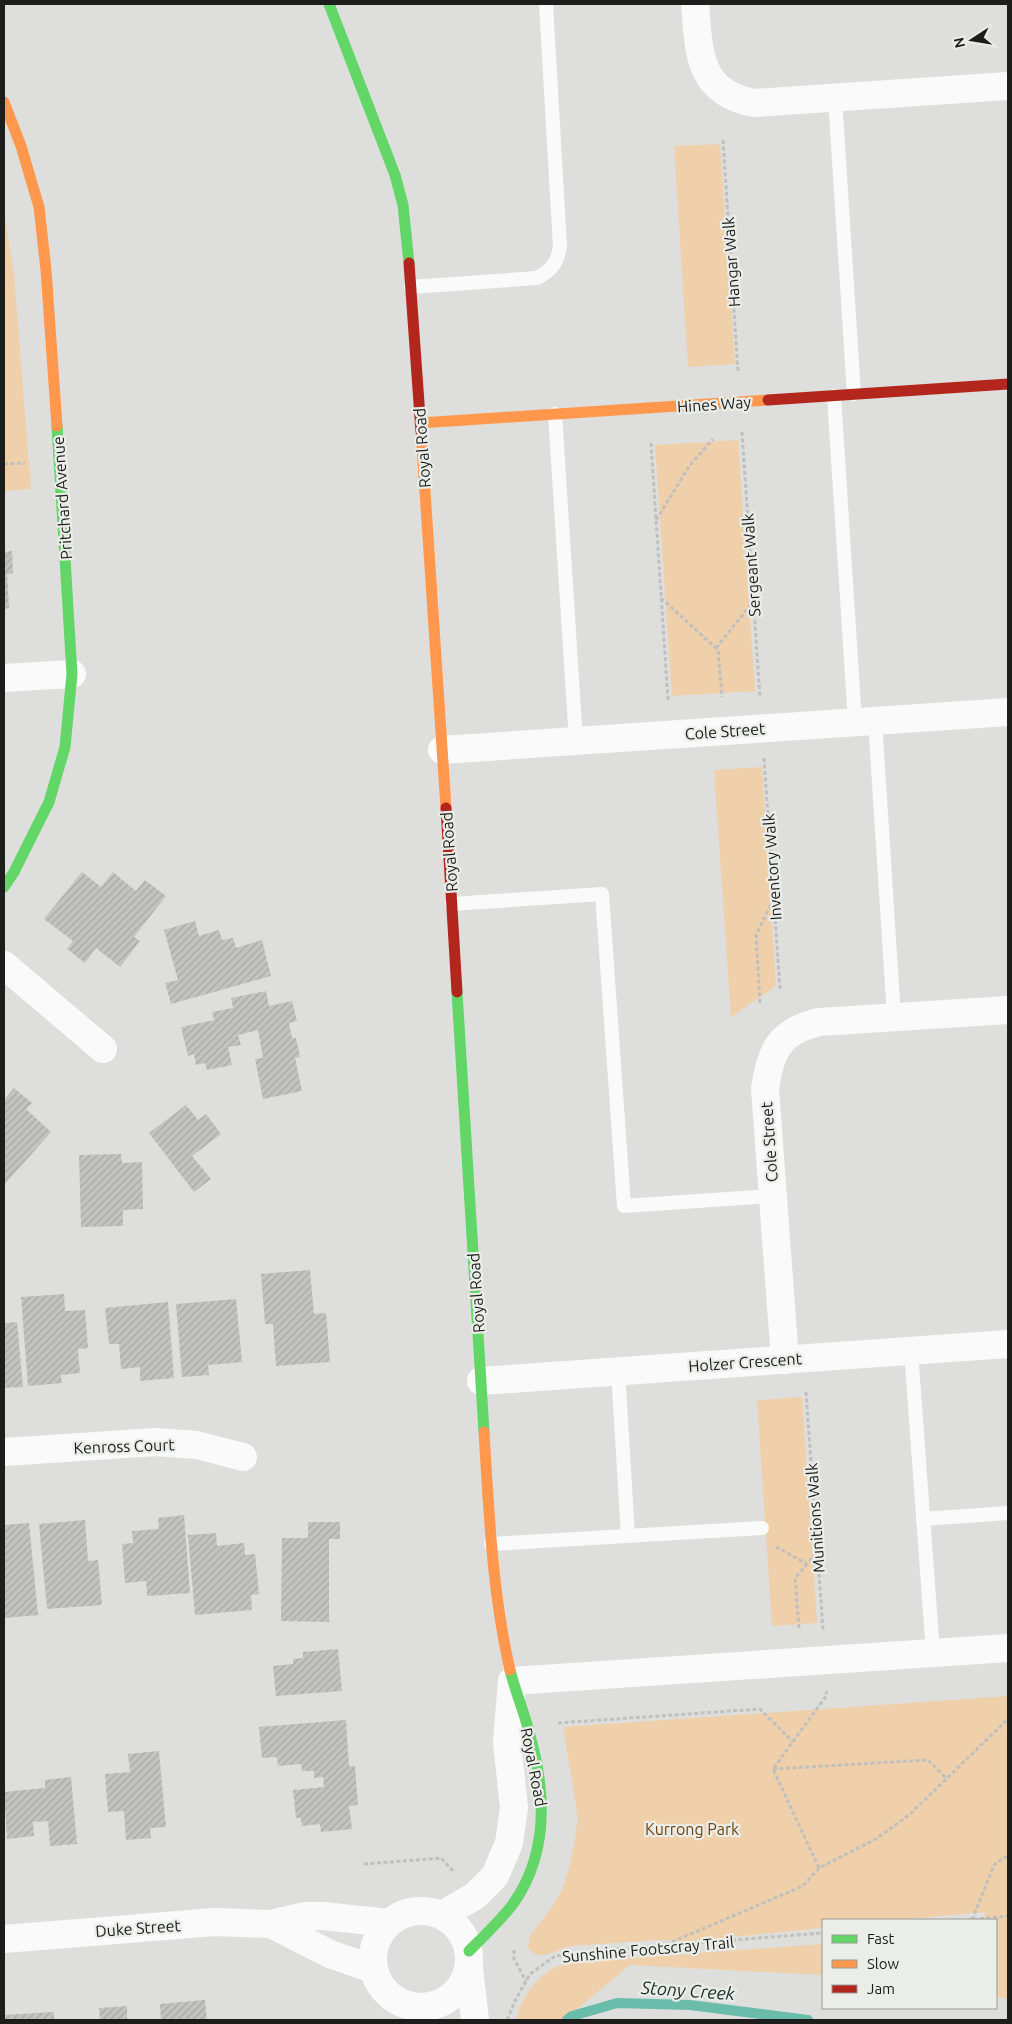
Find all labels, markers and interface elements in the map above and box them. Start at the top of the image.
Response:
north arrow [947,15,997,65]
text: N [950,36,968,49]
street label: Hangar Walk [719,216,743,308]
street label: Hines Way [676,392,752,416]
street label: Royal Road [410,408,434,488]
street label: Pritchard Avenue [49,436,75,560]
street label: Sergeant Walk [738,513,764,617]
street label: Cole Street [684,719,766,743]
street label: Royal Road [437,812,461,892]
street label: Inventory Walk [759,813,785,921]
street label: Cole Street [757,1101,781,1183]
street label: Royal Road [464,1253,488,1333]
street label: Holzer Crescent [688,1349,803,1375]
street label: Kenross Court [73,1435,176,1457]
street label: Munitions Walk [802,1462,828,1574]
street label: Royal Road [518,1726,550,1808]
park label: Kurrong Park [645,1820,739,1838]
street label: Duke Street [95,1916,182,1940]
legend [822,1919,997,2009]
text: Fast [867,1930,895,1947]
street label: Sunshine Footscray Trail [561,1933,735,1965]
text: Slow [867,1955,900,1972]
water label: Stony Creek [640,1977,736,2003]
text: Jam [867,1980,895,1997]

